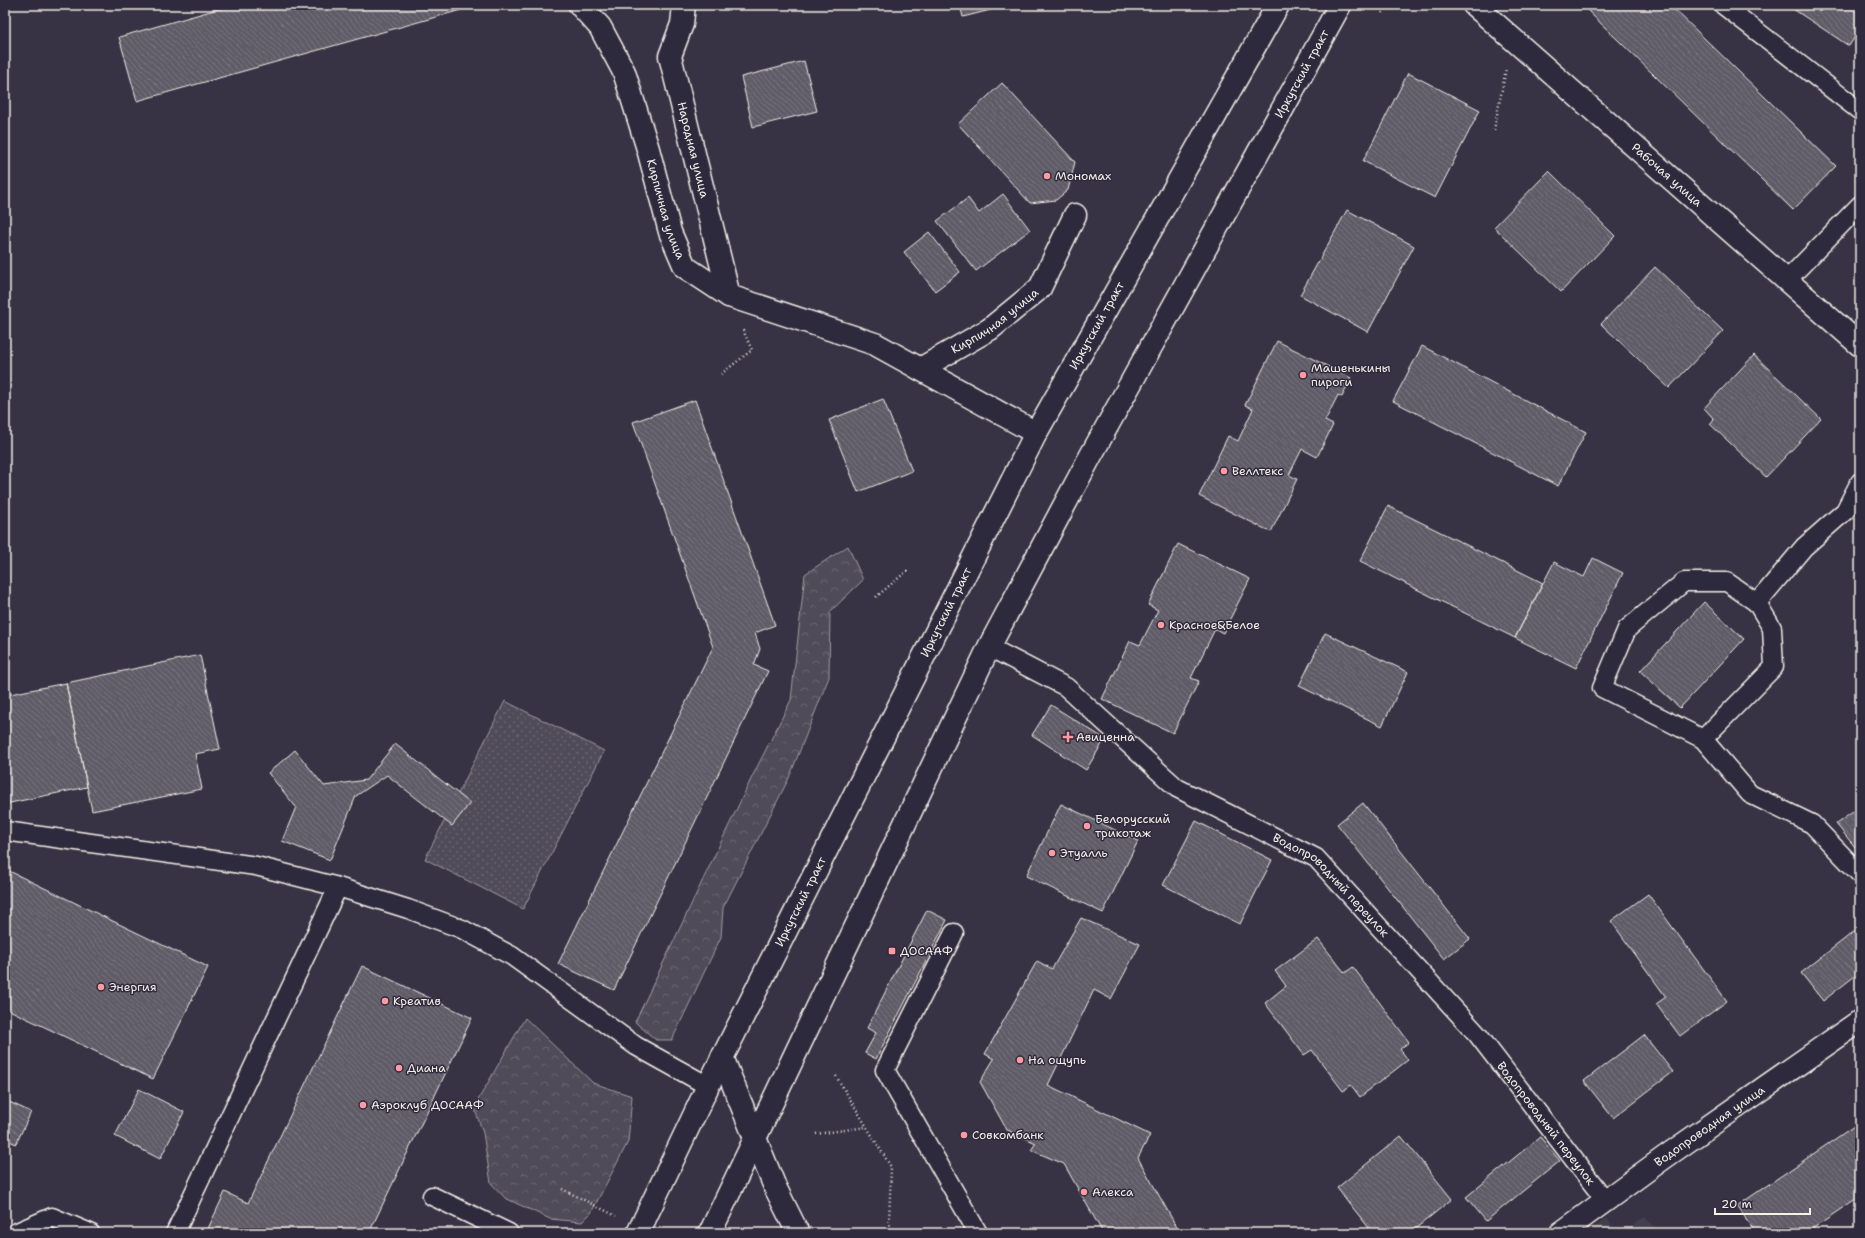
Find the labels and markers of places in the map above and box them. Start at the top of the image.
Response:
place label: Мономах [1055,168,1111,184]
marker: Мономах [1042,171,1052,181]
place label: Машенькины пироги [1311,360,1390,390]
marker: Машенькины пироги [1298,370,1308,380]
place label: Веллтекс [1232,463,1283,479]
marker: Веллтекс [1219,466,1229,476]
place label: Красное&Белое [1169,617,1260,633]
marker: Красное&Белое [1156,620,1166,630]
place label: Авиценна [1076,729,1135,745]
marker: Авиценна [1063,732,1073,742]
place label: Белорусский трикотаж [1095,811,1170,841]
marker: Белорусский трикотаж [1082,821,1092,831]
place label: Этуалль [1060,845,1108,861]
marker: Этуалль [1047,848,1057,858]
place label: ДОСААФ [900,943,953,959]
marker: ДОСААФ [887,946,897,956]
place label: Энергия [109,979,157,995]
marker: Энергия [96,982,106,992]
place label: Креатив [393,993,441,1009]
marker: Креатив [380,996,390,1006]
place label: На ощупь [1028,1052,1086,1068]
marker: На ощупь [1015,1055,1025,1065]
place label: Диана [407,1060,446,1076]
marker: Диана [394,1063,404,1073]
place label: Аэроклуб ДОСААФ [371,1097,484,1113]
marker: Аэроклуб ДОСААФ [358,1100,368,1110]
place label: Совкомбанк [972,1127,1044,1143]
marker: Совкомбанк [959,1130,969,1140]
place label: Алекса [1092,1184,1134,1200]
marker: Алекса [1079,1187,1089,1197]

